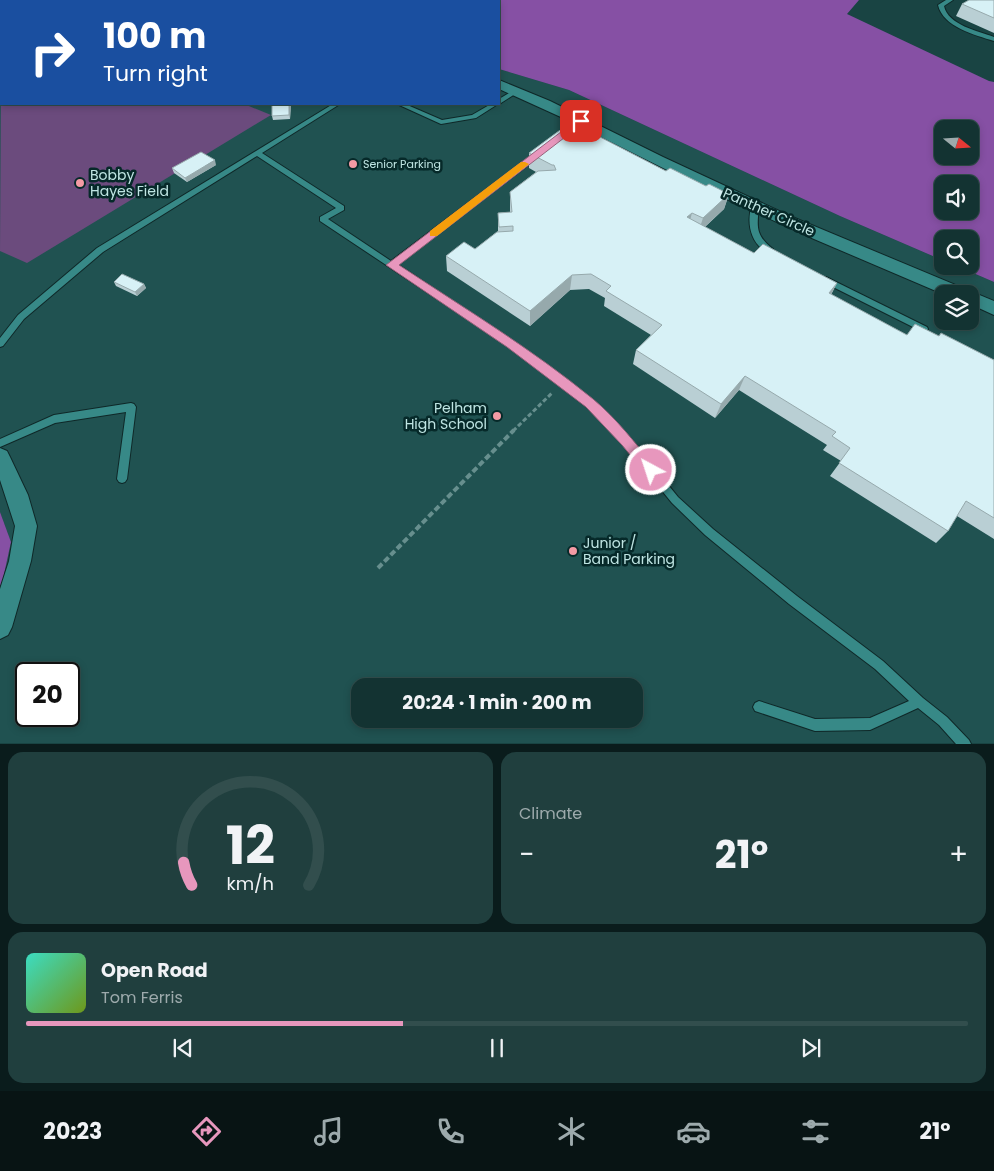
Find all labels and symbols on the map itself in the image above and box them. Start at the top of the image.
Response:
pin [560,100,602,142]
north arrow [934,120,979,165]
place label: Senior Parking [363,156,441,172]
marker: Senior Parking [347,158,359,170]
place label: Bobby Hayes Field [90,165,169,201]
marker: Bobby Hayes Field [74,177,86,189]
street label: Panther Circle [720,183,818,241]
place label: Pelham High School [405,398,487,434]
marker: Pelham High School [491,410,503,422]
position arrow [624,443,676,495]
place label: Junior / Band Parking [583,533,675,569]
marker: Junior / Band Parking [567,545,579,557]
speed limit sign: 20 [15,662,80,727]

